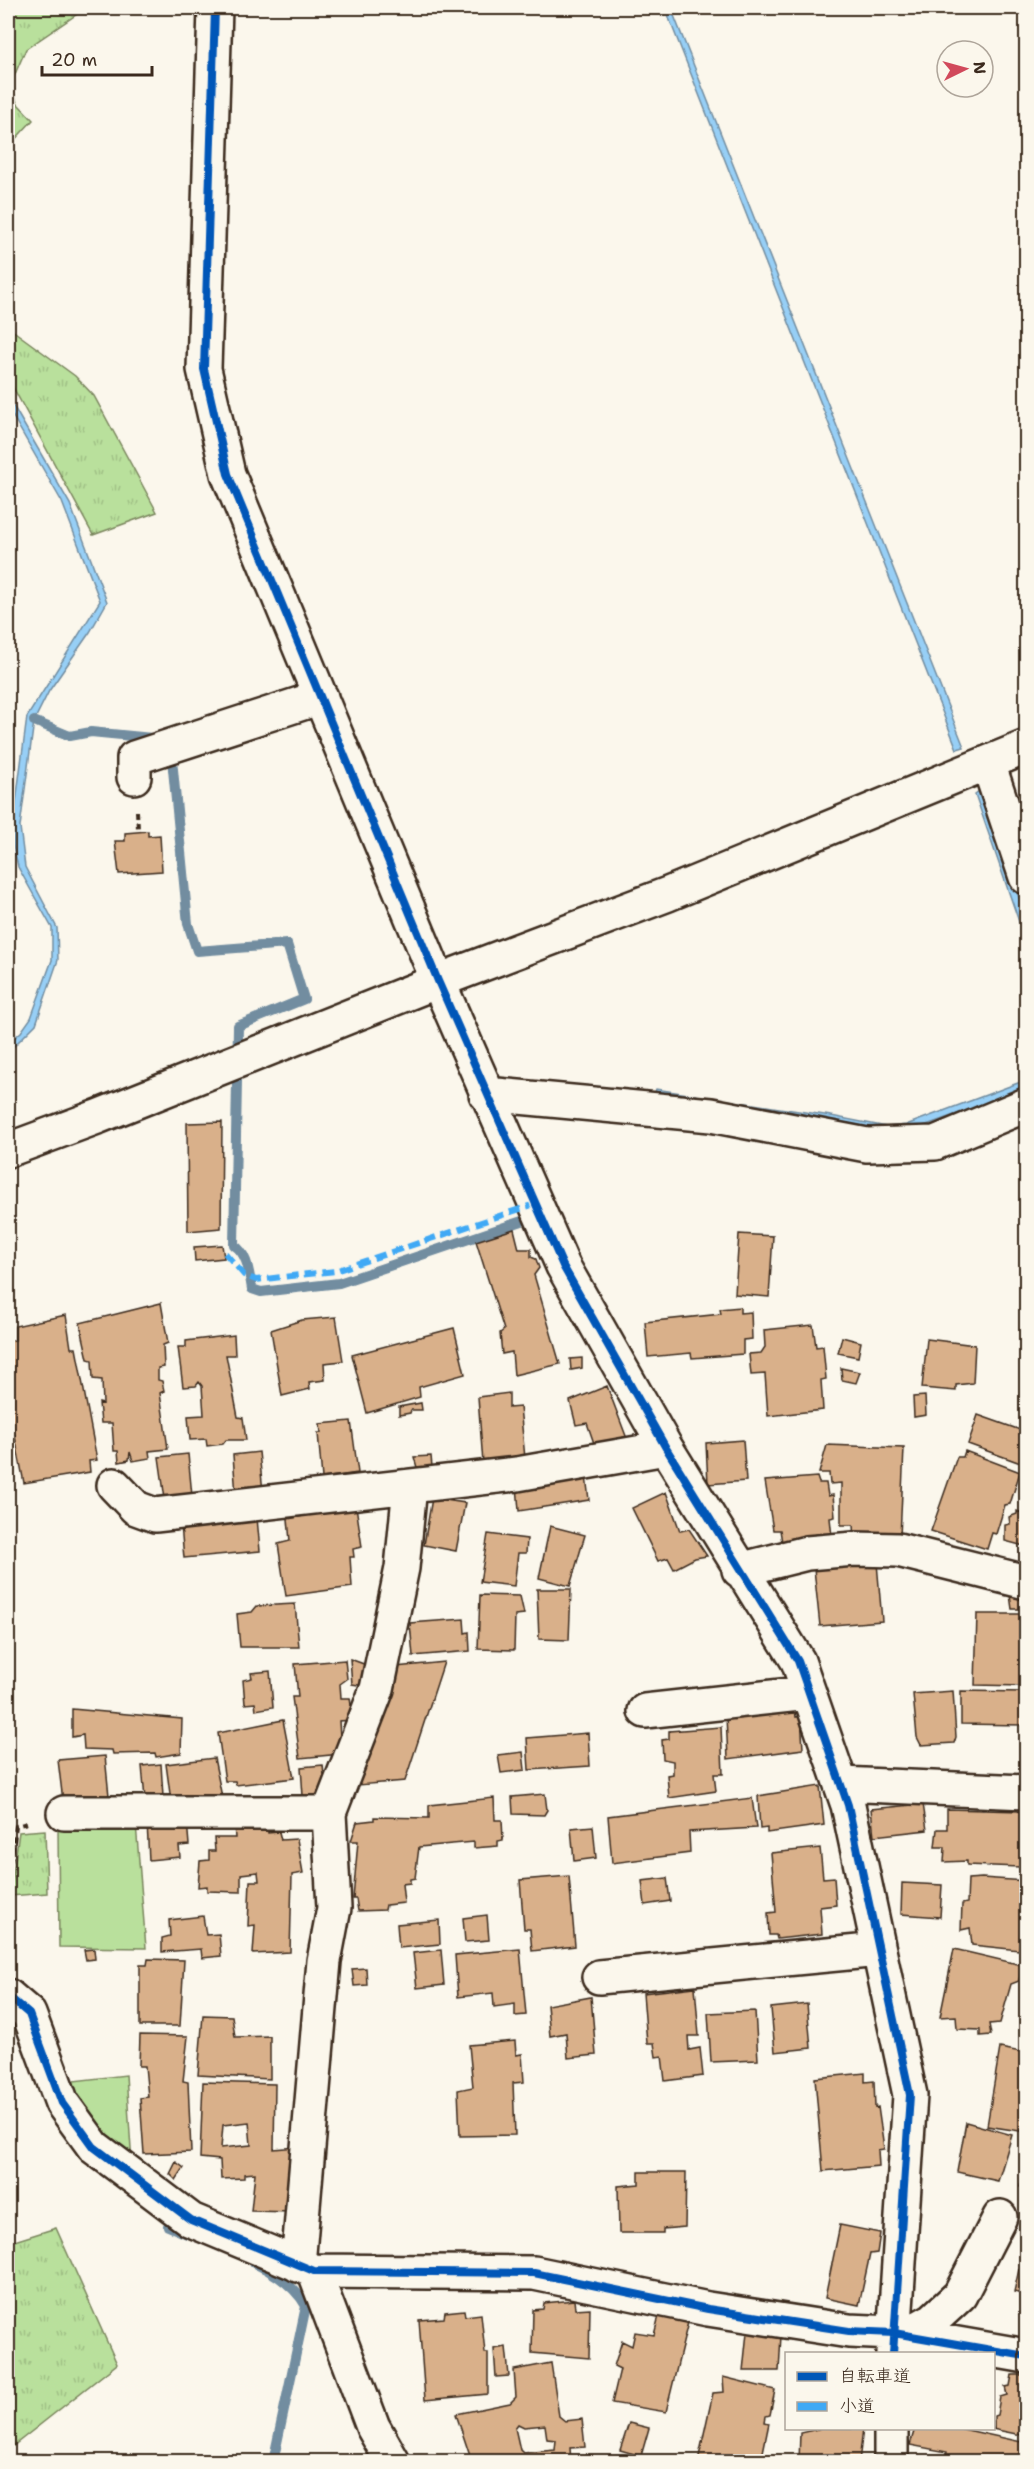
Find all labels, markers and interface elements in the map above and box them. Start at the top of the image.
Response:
scale bar [42,39,152,77]
north arrow [935,39,995,99]
text: 20 m [51,48,97,72]
text: N [968,61,990,75]
legend [785,2352,995,2430]
text: 自転車道 [839,2364,911,2388]
text: 小道 [839,2394,875,2418]

